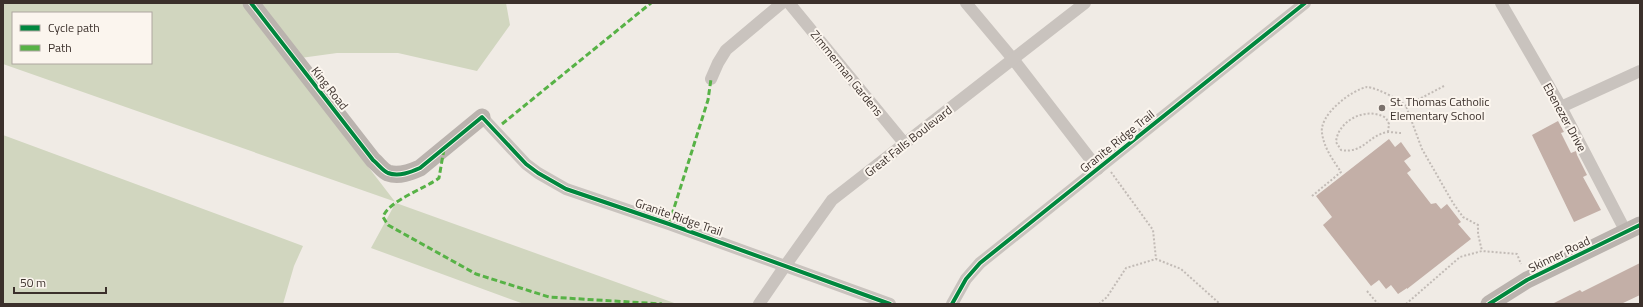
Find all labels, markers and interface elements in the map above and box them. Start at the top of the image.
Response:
legend [12,12,152,64]
text: Cycle path [48,18,100,37]
street label: Zimmerman Gardens [806,26,888,121]
text: Path [48,38,72,57]
street label: King Road [307,62,353,114]
street label: Ebenezer Drive [1538,79,1592,155]
place label: St. Thomas Catholic Elementary School [1390,92,1489,125]
street label: Great Falls Boulevard [860,101,956,181]
marker: St. Thomas Catholic Elementary School [1377,103,1387,113]
street label: Granite Ridge Trail [1075,105,1159,177]
street label: Granite Ridge Trail [633,193,725,241]
street label: Skinner Road [1525,231,1593,277]
scale bar [14,269,106,295]
text: 50 m [20,273,46,292]

